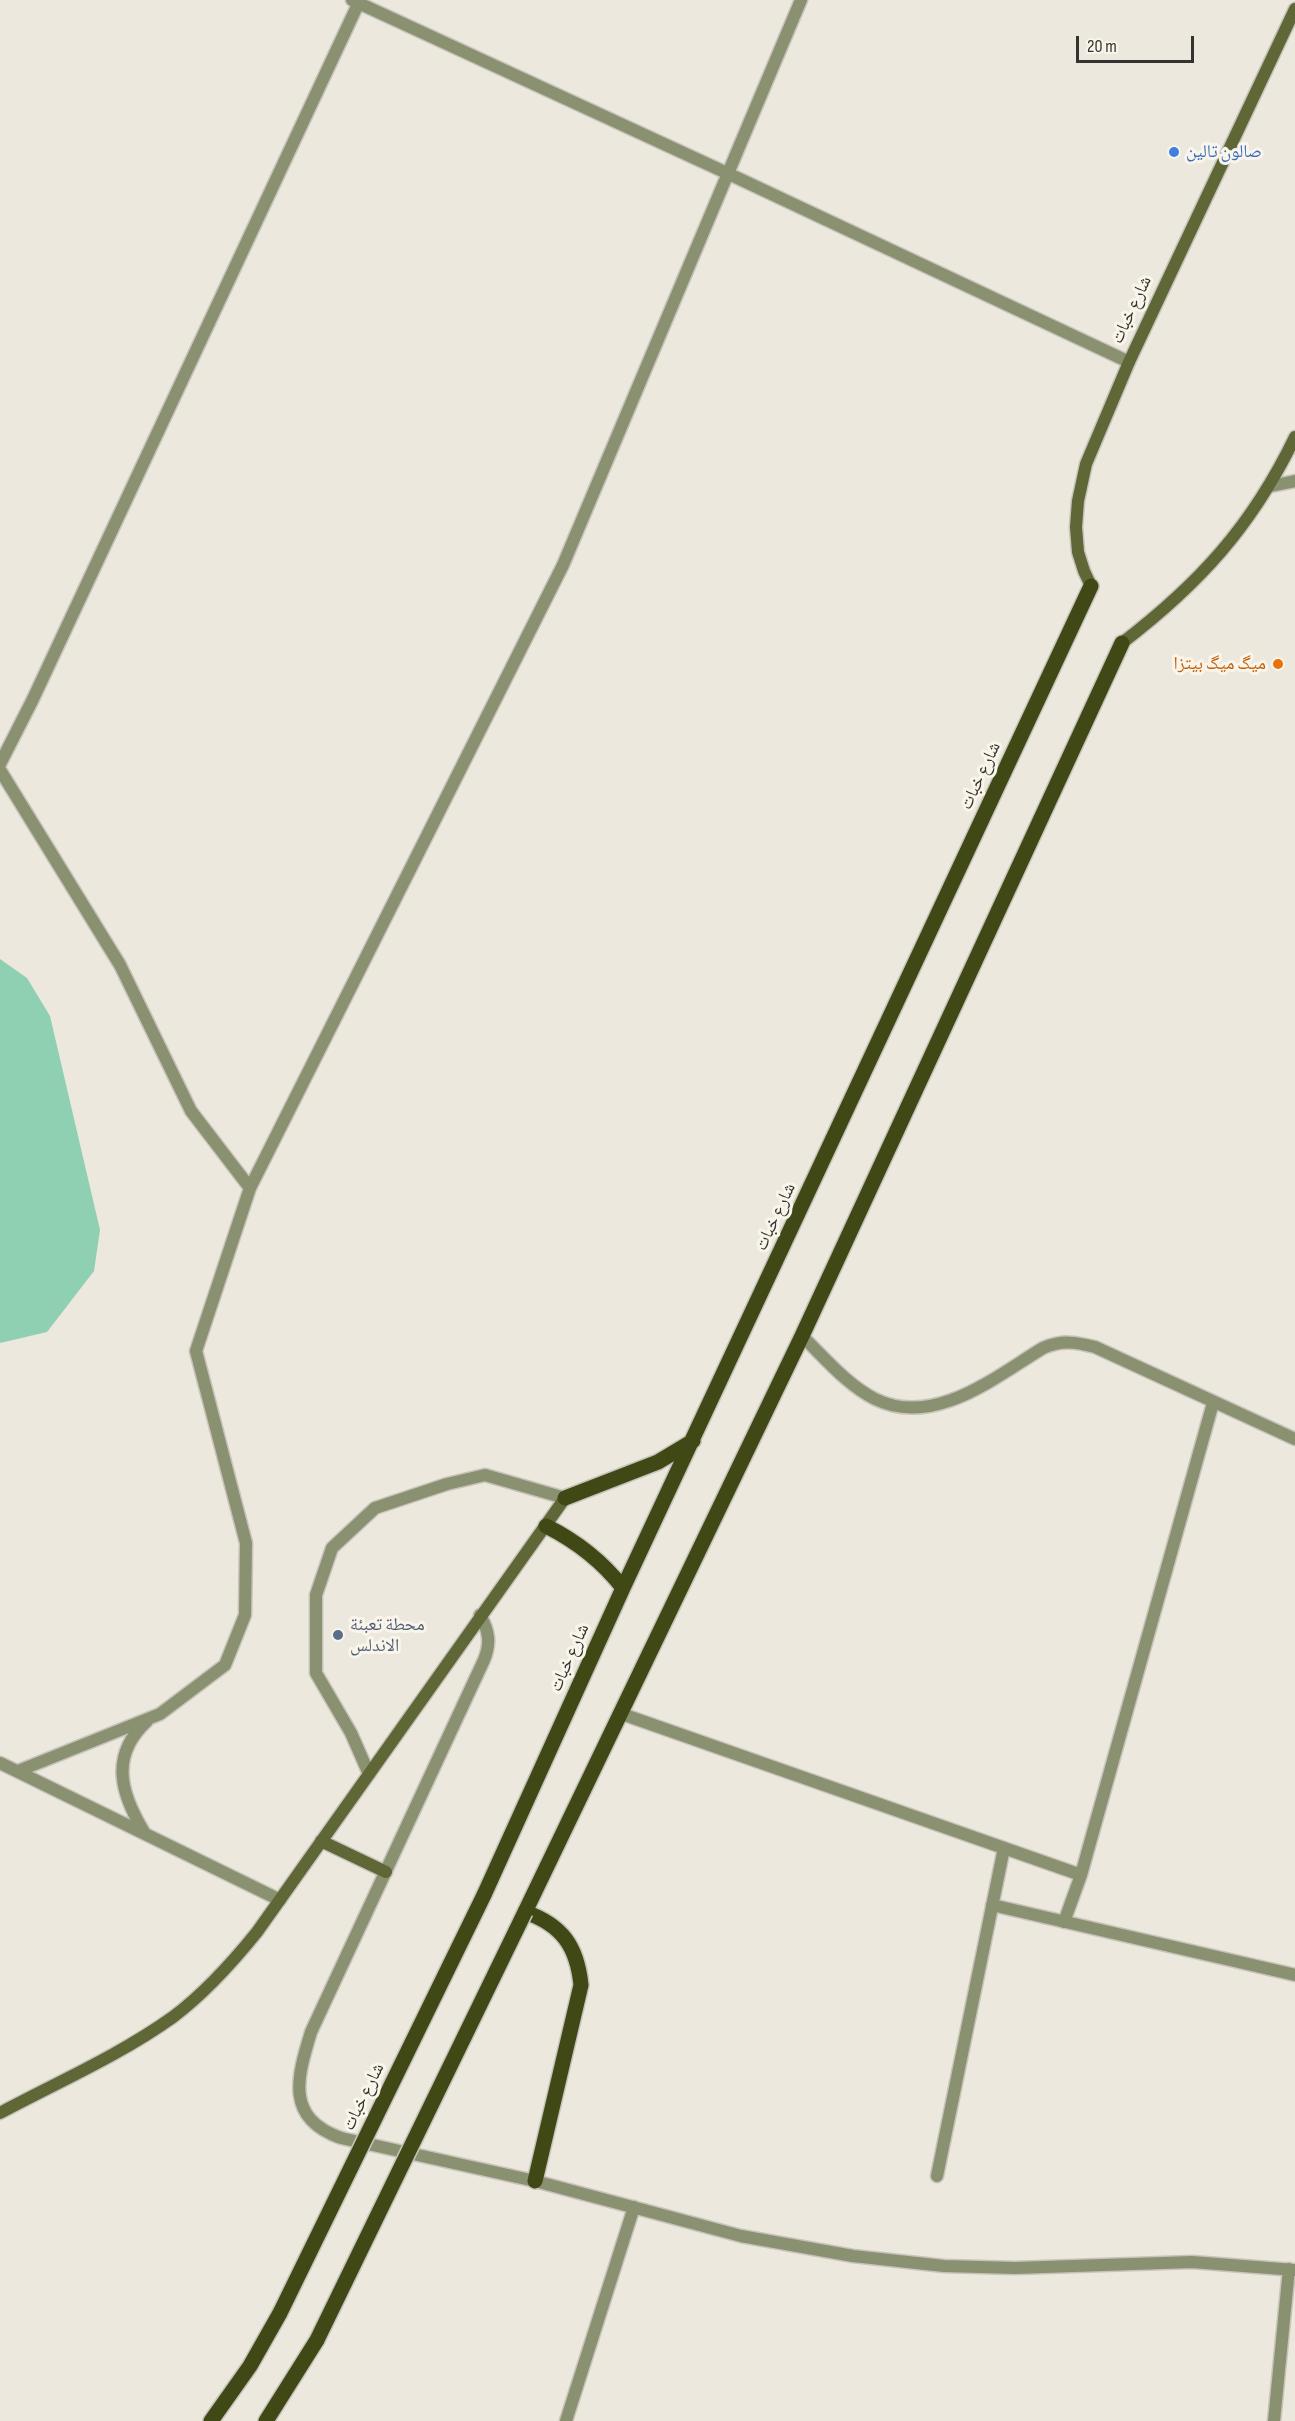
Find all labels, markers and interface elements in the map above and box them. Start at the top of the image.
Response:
scale bar [1079,24,1198,62]
text: 20 m [1087,36,1117,57]
place label: صالون تالين [1186,141,1262,163]
marker: صالون تالين [1167,145,1181,159]
street label: شارع خبات [1107,273,1157,347]
place label: ميگ ميگ بيتزا [1173,653,1266,675]
marker: ميگ ميگ بيتزا [1271,657,1285,671]
street label: شارع خبات [956,739,1006,813]
street label: شارع خبات [751,1180,801,1254]
place label: محطة تعبئة الاندلس [350,1614,425,1656]
street label: شارع خبات [545,1621,595,1695]
marker: محطة تعبئة الاندلس [331,1628,345,1642]
street label: شارع خبات [338,2060,390,2134]

